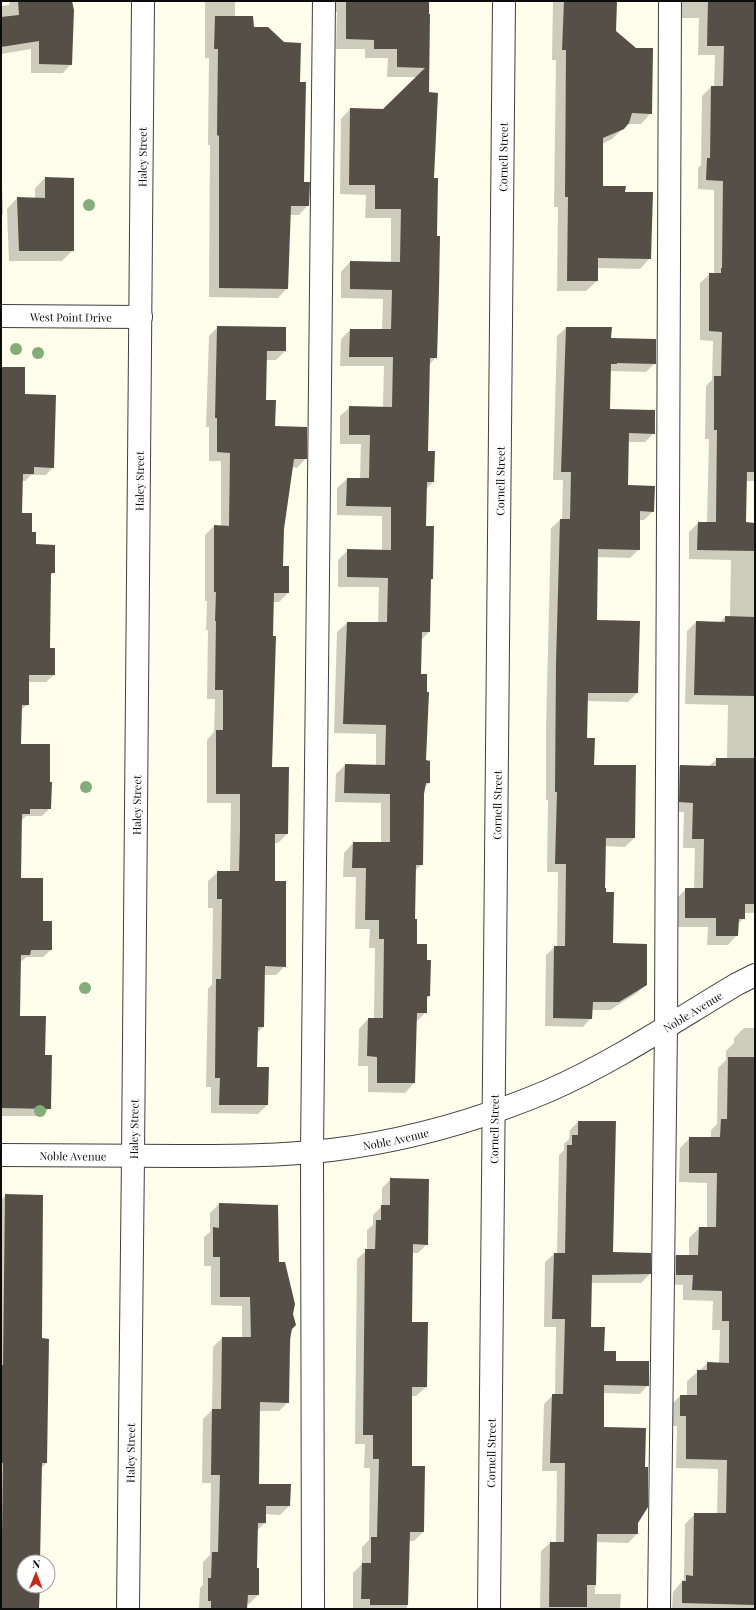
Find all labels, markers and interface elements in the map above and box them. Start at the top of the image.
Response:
street label: Cornell Street [495,122,510,192]
street label: Haley Street [134,127,149,187]
street label: West Point Drive [29,309,112,324]
street label: Cornell Street [492,446,507,516]
street label: Haley Street [131,451,147,511]
street label: Cornell Street [489,770,504,840]
street label: Haley Street [128,775,144,835]
street label: Noble Avenue [660,987,725,1035]
street label: Cornell Street [486,1094,501,1164]
street label: Haley Street [125,1099,141,1159]
street label: Noble Avenue [362,1124,431,1153]
street label: Noble Avenue [40,1148,107,1163]
street label: Cornell Street [483,1418,498,1488]
street label: Haley Street [122,1423,138,1483]
north arrow [16,1554,56,1594]
text: N [32,1556,40,1571]

